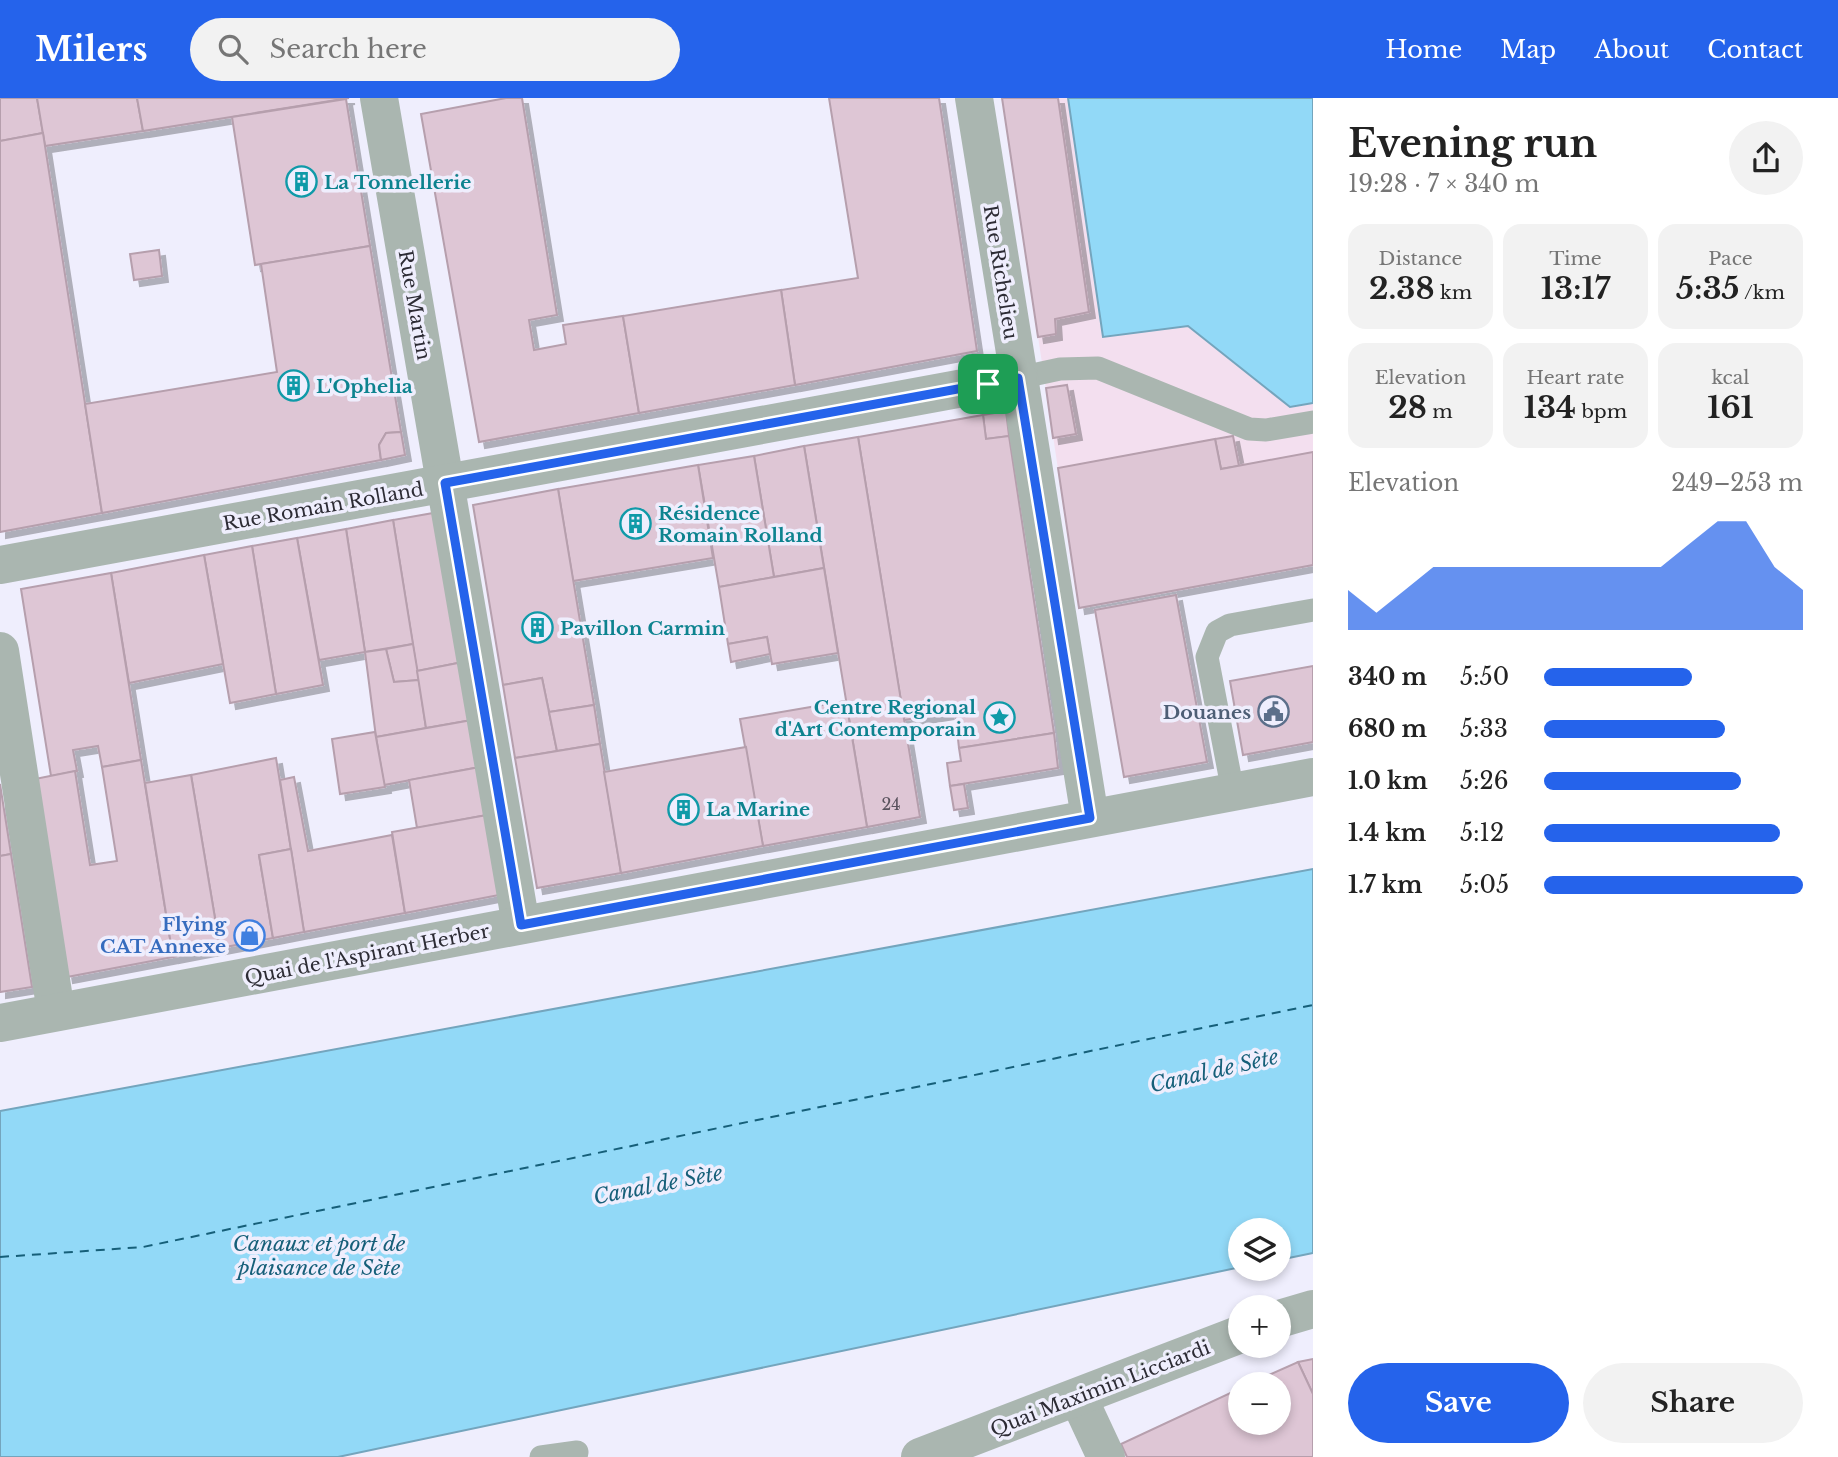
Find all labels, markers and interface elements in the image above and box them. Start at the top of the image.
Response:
search box [190,18,680,81]
text: Milers [35,29,148,70]
icon: search [214,30,252,68]
text: Search here [270,33,427,65]
text: Home [1386,35,1462,64]
text: Map [1500,35,1556,64]
text: About [1594,35,1669,64]
text: Contact [1707,35,1803,64]
text: Evening run [1348,120,1597,167]
button: share [1729,121,1803,195]
building icon: La Tonnellerie [284,165,318,199]
text: 19:28 · 7 × 340 m [1348,170,1539,198]
place label: La Tonnellerie [324,171,471,194]
street label: Rue Richelieu [979,203,1023,341]
text: Distance [1379,247,1462,270]
text: Time [1549,247,1602,270]
text: Pace [1708,247,1753,270]
street label: Rue Martin [394,248,435,362]
text: 2.38 [1369,270,1434,307]
text: 13:17 [1541,270,1610,307]
text: 5:35 [1676,270,1739,307]
text: km [1434,281,1472,304]
text: /km [1739,281,1785,304]
pin [958,354,1018,414]
icon: arrive [969,365,1007,403]
text: Elevation [1375,366,1466,389]
text: Heart rate [1527,366,1624,389]
text: kcal [1712,366,1749,389]
building icon: L'Ophelia [276,369,310,403]
place label: L'Ophelia [316,375,413,398]
text: 28 [1388,389,1427,426]
text: 134 [1524,389,1576,426]
text: 161 [1707,389,1754,426]
text: m [1427,400,1453,423]
text: bpm [1576,400,1627,423]
text: Elevation [1348,469,1459,497]
text: 249–253 m [1671,469,1803,497]
street label: Rue Romain Rolland [221,477,425,535]
place label: Résidence Romain Rolland [658,502,823,547]
building icon: Résidence Romain Rolland [618,507,652,541]
building icon: Pavillon Carmin [520,611,554,645]
place label: Pavillon Carmin [560,617,725,640]
text: 340 m [1348,663,1427,691]
text: 5:50 [1460,663,1509,691]
public building icon: Douanes [1257,695,1291,729]
place label: Centre Regional d'Art Contemporain [775,696,976,741]
place icon: Centre Regional d'Art Contemporain [982,701,1016,735]
place label: Douanes [1163,701,1251,724]
text: 680 m [1348,715,1427,743]
text: 5:33 [1460,715,1508,743]
text: 1.0 km [1348,767,1428,795]
text: 5:26 [1460,767,1509,795]
building icon: La Marine [666,792,700,826]
house number: 24 [881,794,901,814]
place label: La Marine [706,798,810,821]
text: 1.4 km [1348,819,1426,847]
text: 5:12 [1460,819,1504,847]
text: 1.7 km [1348,871,1422,899]
text: 5:05 [1460,871,1509,899]
place label: Flying CAT Annexe [100,913,227,958]
shop icon: Flying CAT Annexe [232,918,266,952]
street label: Quai de l'Aspirant Herber [243,919,491,990]
water label: Canal de Sète [1147,1043,1281,1098]
water label: Canal de Sète [591,1160,725,1210]
map controls [1228,1218,1291,1435]
button: layers [1228,1218,1291,1281]
water label: Canaux et port de plaisance de Sète [233,1231,406,1281]
button: + [1228,1295,1291,1358]
street label: Quai Maximin Licciardi [987,1336,1214,1441]
button: Save [1348,1363,1569,1443]
button: Share [1583,1363,1803,1443]
button: − [1228,1372,1291,1435]

